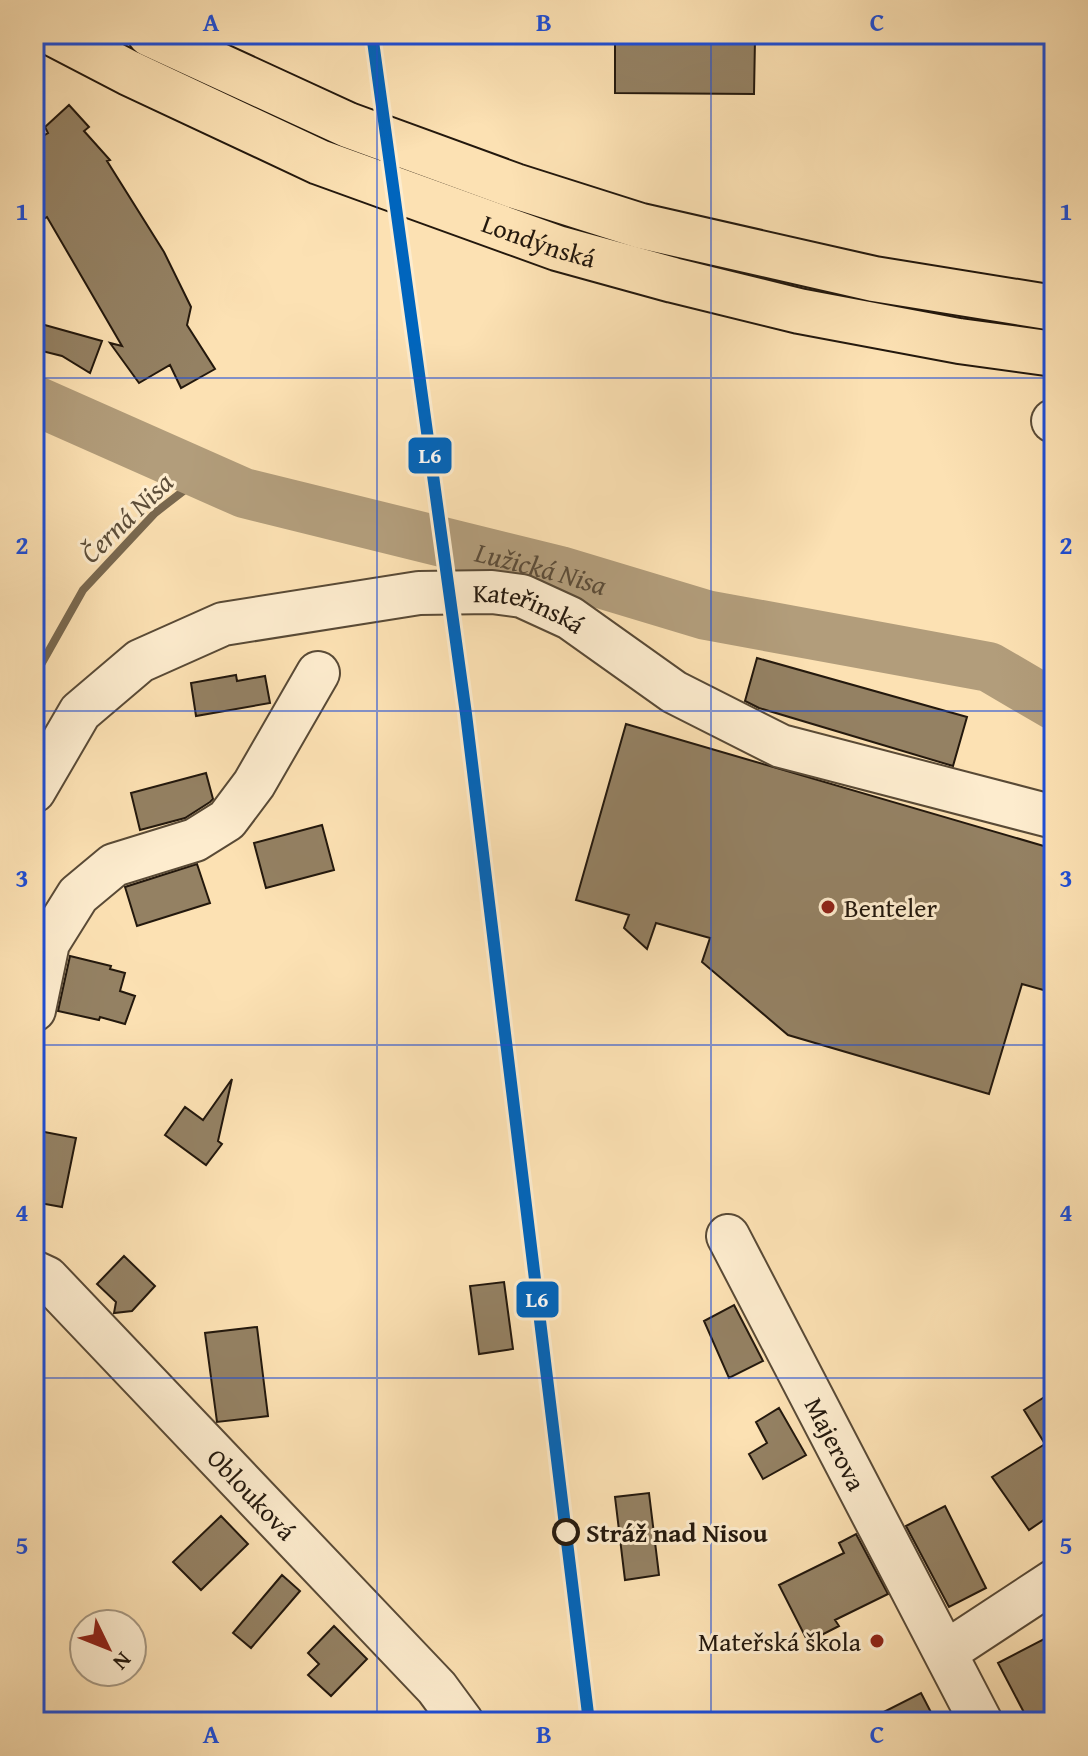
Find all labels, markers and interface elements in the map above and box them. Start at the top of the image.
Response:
text: A [203,2,220,41]
text: B [536,2,552,41]
text: C [870,2,884,41]
text: 1 [15,191,29,230]
text: 1 [1059,191,1073,230]
street label: Londýnská [477,203,601,277]
line badge: L6 [407,436,453,475]
text: L6 [419,439,441,471]
water label: Černá Nisa [70,462,182,572]
text: 2 [15,525,29,564]
text: 2 [1059,525,1073,564]
water label: Lužická Nisa [470,530,612,605]
street label: Kateřinská [472,572,594,643]
text: 3 [15,858,29,897]
text: 3 [1059,858,1073,897]
place label: Benteler [844,888,937,927]
marker: Benteler [819,898,837,916]
text: 4 [15,1192,29,1231]
text: 4 [1059,1192,1073,1231]
line badge: L6 [515,1280,560,1319]
text: L6 [526,1283,548,1315]
street label: Majerova [796,1390,877,1498]
street label: Oblouková [199,1439,306,1549]
place label: Stráž nad Nisou [586,1513,768,1552]
marker: Stráž nad Nisou [553,1519,579,1545]
text: 5 [15,1525,29,1564]
text: 5 [1059,1525,1073,1564]
north arrow [68,1608,148,1688]
place label: Mateřská škola [698,1622,862,1661]
marker: Mateřská škola [868,1632,886,1650]
text: N [106,1645,139,1678]
text: A [203,1714,220,1753]
text: B [536,1714,552,1753]
text: C [870,1714,884,1753]

